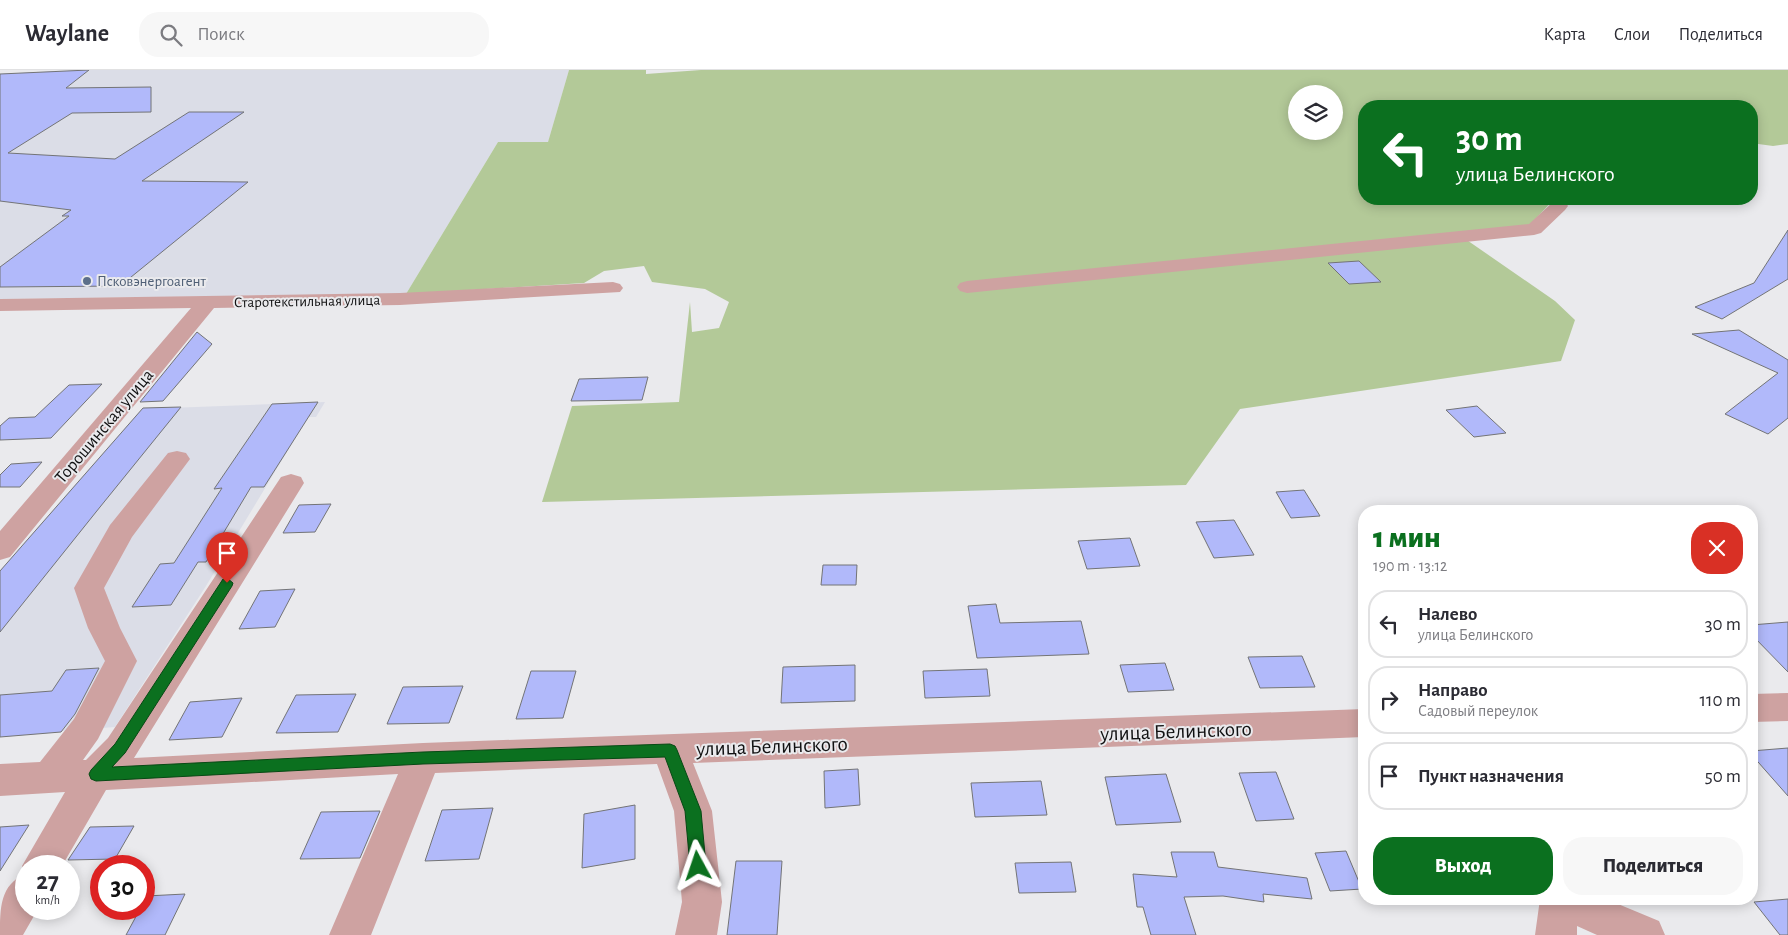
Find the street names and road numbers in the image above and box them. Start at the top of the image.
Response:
street label: Старотекстильная улица [234,293,380,310]
street label: Торошинская улица [52,366,157,487]
street label: улица Белинского [1099,718,1252,745]
street label: улица Белинского [695,733,848,760]

